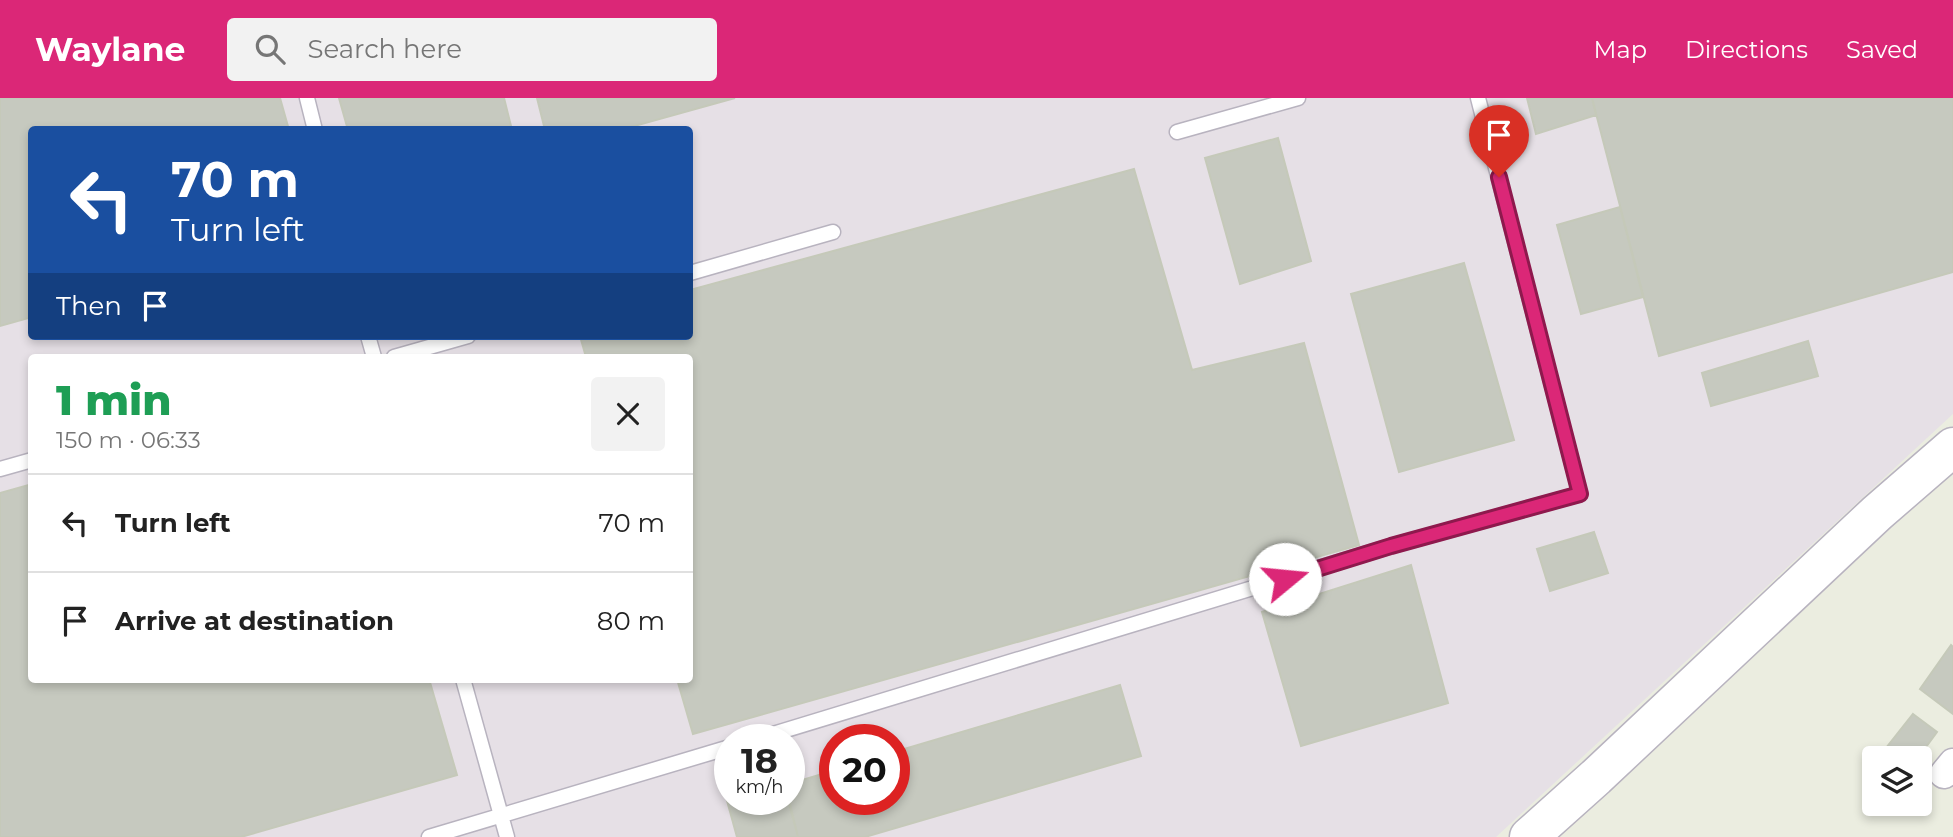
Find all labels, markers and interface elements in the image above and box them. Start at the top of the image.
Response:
search box [227,18,717,81]
text: Waylane [35,29,185,69]
icon: search [251,30,289,68]
text: Search here [307,33,462,65]
text: Map [1594,35,1647,64]
text: Directions [1685,35,1808,64]
text: Saved [1846,35,1918,64]
pin [1469,105,1529,177]
icon: arrive [1480,116,1518,154]
text: 70 m [171,150,299,209]
icon: left [56,154,147,245]
text: Turn left [171,210,305,249]
icon: arrive [136,287,174,325]
text: Then [56,290,122,322]
text: 1 min [56,374,172,426]
button: close [591,377,665,451]
text: 150 m · 06:33 [56,426,201,454]
icon: left [56,504,94,542]
text: Turn left [115,507,231,539]
text: 70 m [599,507,665,539]
position arrow [1248,542,1322,616]
icon: arrive [56,602,94,640]
text: Arrive at destination [115,605,394,637]
text: 80 m [597,605,665,637]
speed limit sign: 20 [819,724,910,815]
text: 18 [741,739,778,782]
map controls [1862,746,1932,816]
button: layers [1862,746,1932,816]
text: km/h [735,776,784,798]

